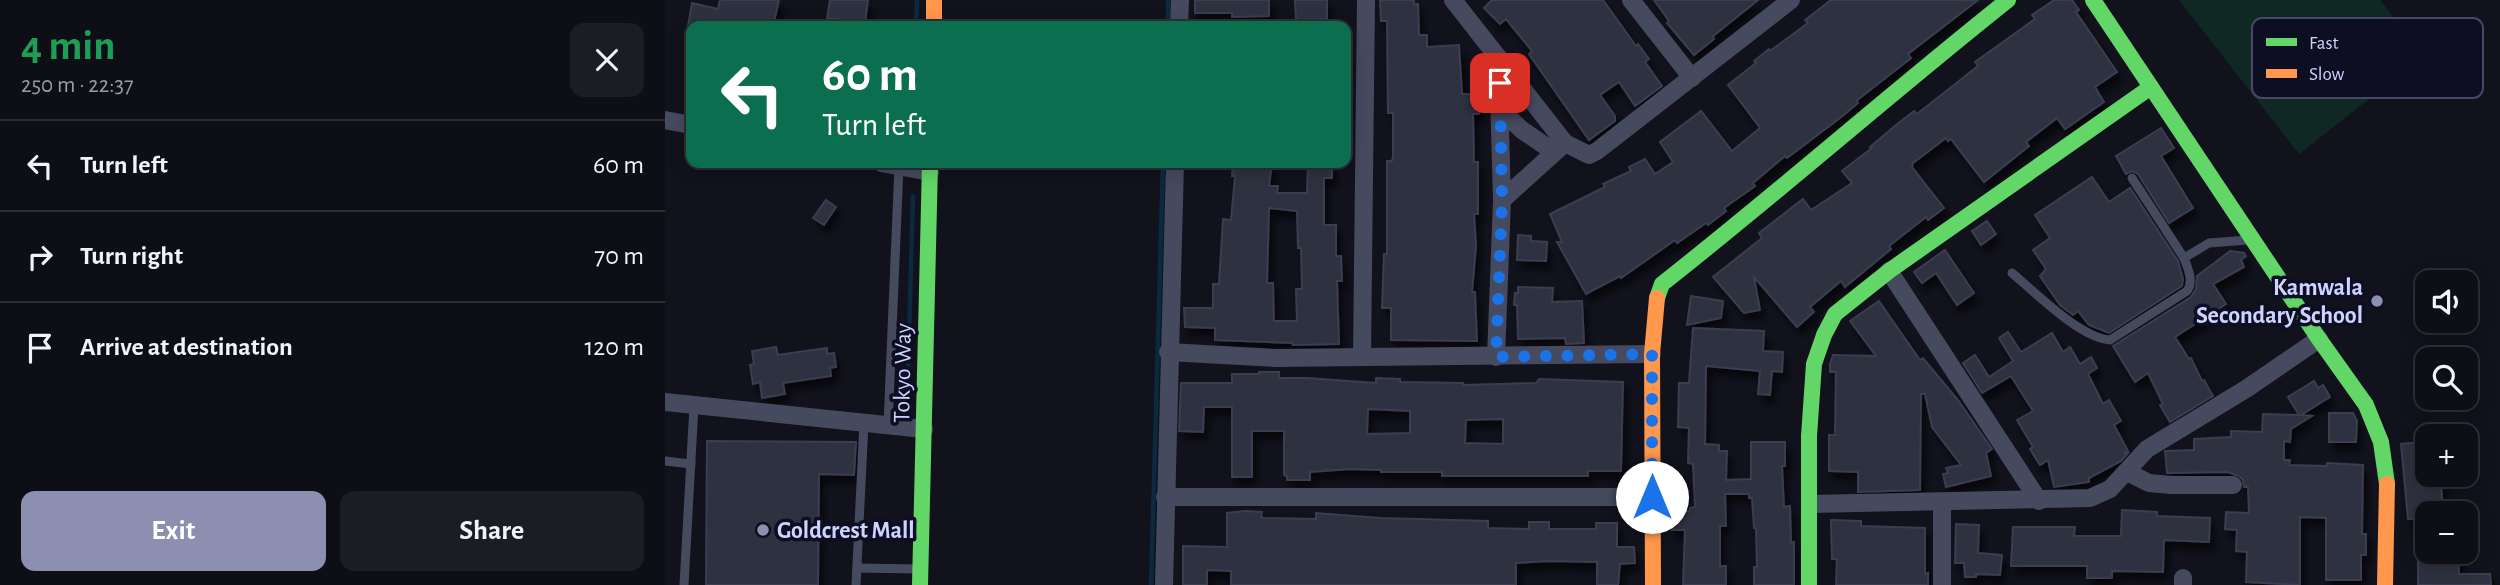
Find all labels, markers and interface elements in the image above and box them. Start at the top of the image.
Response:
legend [2252,18,2483,98]
button: close [570,23,644,97]
text: 4 min [21,25,116,67]
text: Fast [2309,34,2339,53]
icon: left [707,49,798,140]
text: 60 m [822,51,918,100]
pin [1470,53,1530,113]
icon: arrive [1481,64,1519,102]
text: Slow [2309,65,2345,84]
text: 250 m · 22:37 [21,74,134,97]
text: Turn left [822,109,926,141]
icon: left [21,147,59,185]
text: Turn left [80,152,168,178]
text: 60 m [593,152,644,178]
icon: right [21,238,59,276]
text: Turn right [80,243,183,269]
text: 70 m [594,243,644,269]
map controls [2415,270,2478,564]
button: sound [2415,270,2478,333]
place label: Kamwala Secondary School [2196,276,2363,328]
marker: Kamwala Secondary School [2369,293,2385,309]
street label: Tokyo Way [890,323,916,423]
icon: arrive [21,329,59,367]
text: Arrive at destination [80,334,293,360]
text: 120 m [584,334,644,360]
button: search [2415,347,2478,410]
button: + [2415,424,2478,487]
position arrow [1615,460,1689,534]
button: Exit [21,491,326,571]
button: Share [340,491,644,571]
button: − [2415,501,2478,564]
place label: Goldcrest Mall [777,519,915,543]
marker: Goldcrest Mall [755,522,771,538]

